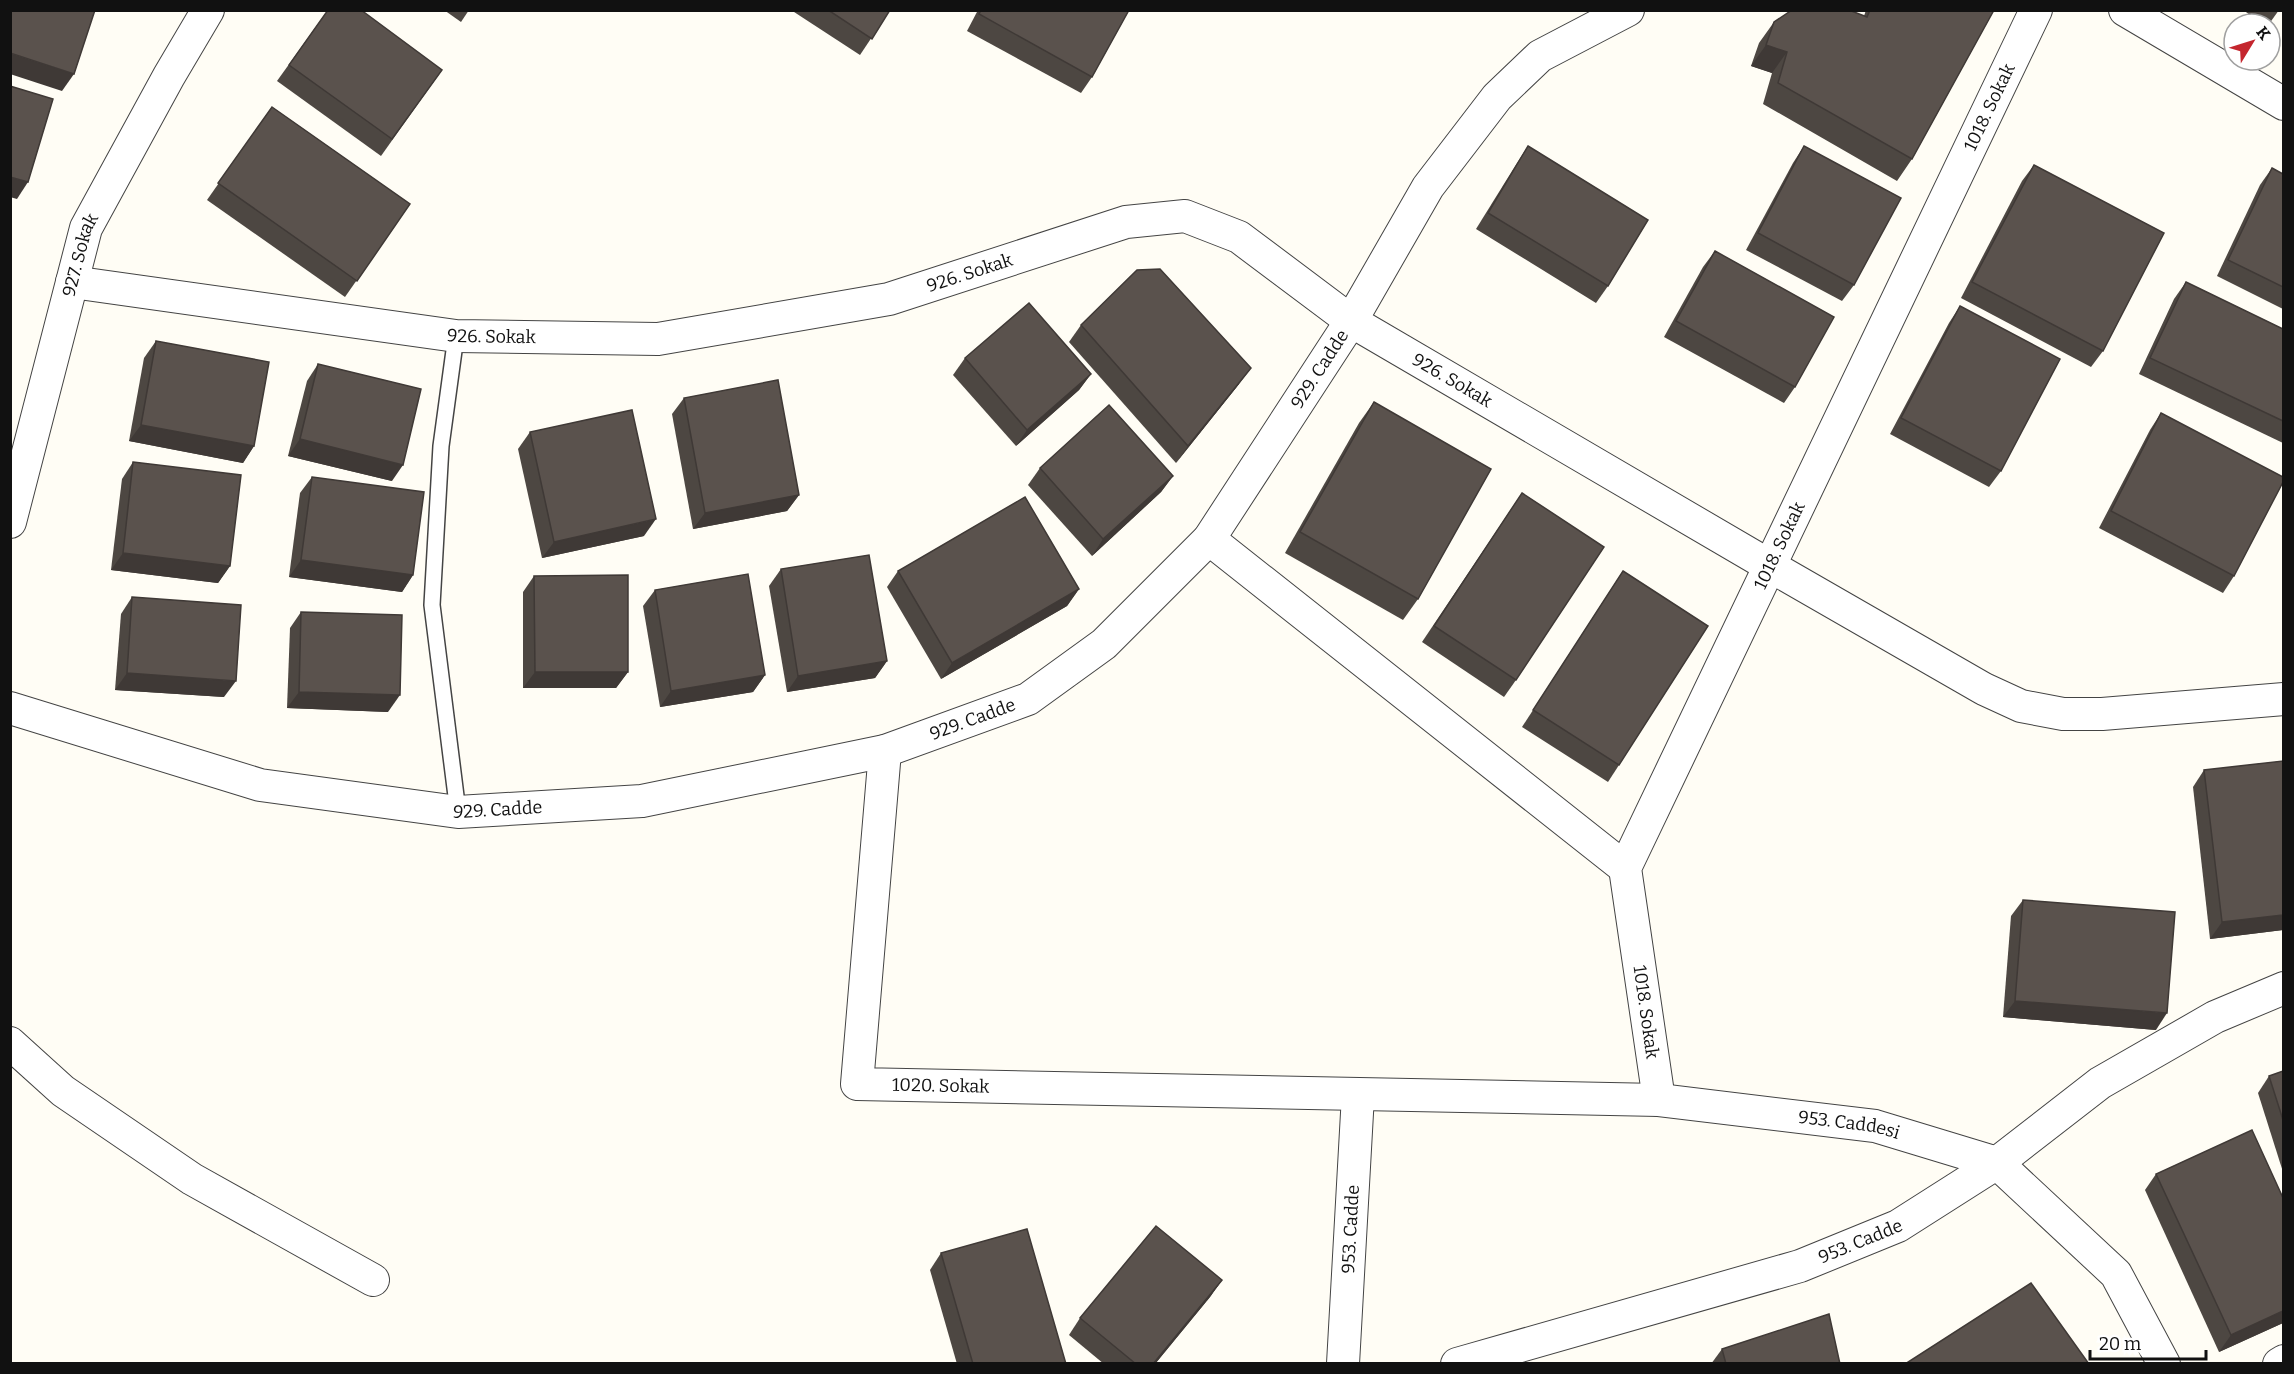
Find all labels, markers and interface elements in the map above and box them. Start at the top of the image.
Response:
north arrow [2222,12,2282,72]
text: K [2252,23,2275,44]
street label: 1018. Sokak [1959,59,2020,155]
street label: 927. Sokak [58,209,103,299]
street label: 926. Sokak [924,248,1016,297]
street label: 926. Sokak [445,324,537,348]
street label: 929. Cadde [1286,326,1353,413]
street label: 926. Sokak [1408,348,1497,413]
street label: 1018. Sokak [1749,498,1810,593]
street label: 929. Cadde [927,693,1018,745]
street label: 929. Cadde [451,796,543,824]
street label: 1018. Sokak [1629,964,1664,1061]
street label: 1020. Sokak [892,1074,990,1098]
street label: 953. Caddesi [1797,1106,1903,1144]
street label: 953. Cadde [1337,1184,1364,1274]
street label: 953. Cadde [1815,1214,1906,1268]
scale bar [2090,1323,2206,1361]
text: 20 m [2099,1333,2141,1355]

